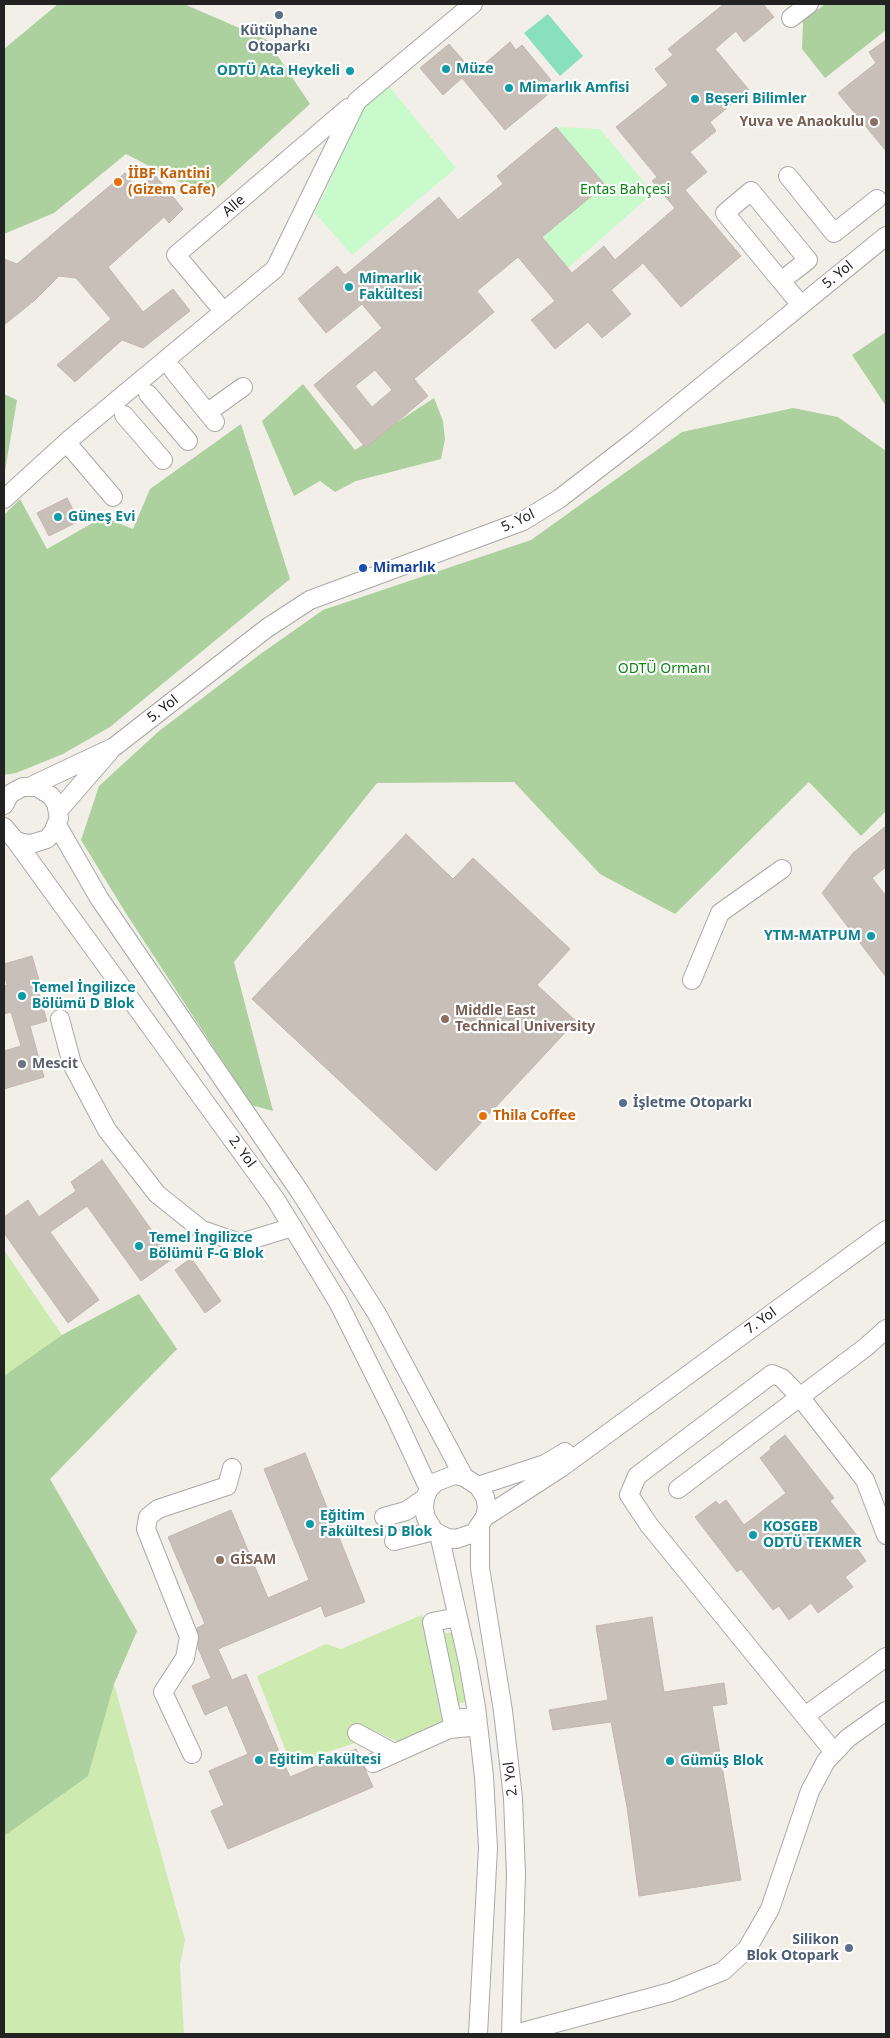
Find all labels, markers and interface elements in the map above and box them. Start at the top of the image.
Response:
marker: Kütüphane Otoparkı [273,9,285,21]
place label: Kütüphane Otoparkı [240,23,318,56]
place label: Müze [456,61,494,77]
place label: ODTÜ Ata Heykeli [217,63,340,79]
marker: Müze [440,63,452,75]
marker: ODTÜ Ata Heykeli [344,65,356,77]
place label: Mimarlık Amfisi [519,80,630,96]
marker: Mimarlık Amfisi [503,82,515,94]
place label: Beşeri Bilimler [705,91,806,107]
marker: Beşeri Bilimler [689,93,701,105]
place label: Yuva ve Anaokulu [740,114,864,130]
marker: Yuva ve Anaokulu [868,116,880,128]
place label: İİBF Kantini (Gizem Cafe) [128,166,216,198]
marker: İİBF Kantini (Gizem Cafe) [112,176,124,188]
park label: Entas Bahçesi [580,182,670,198]
street label: Alle [219,192,249,220]
street label: 5. Yol [819,258,857,292]
place label: Mimarlık Fakültesi [359,271,423,304]
marker: Mimarlık Fakültesi [343,281,355,293]
street label: 5. Yol [499,506,537,536]
place label: Güneş Evi [68,509,135,525]
marker: Güneş Evi [52,511,64,523]
place label: Mimarlık [373,560,436,576]
marker: Mimarlık [357,562,369,574]
park label: ODTÜ Ormanı [618,661,710,677]
street label: 5. Yol [144,692,182,726]
place label: YTM-MATPUM [764,928,861,944]
marker: YTM-MATPUM [865,930,877,942]
place label: Temel İngilizce Bölümü D Blok [32,980,136,1012]
marker: Temel İngilizce Bölümü D Blok [16,990,28,1002]
place label: Middle East Technical University [455,1003,595,1036]
marker: Middle East Technical University [439,1013,451,1025]
place label: Mescit [32,1056,78,1072]
marker: Mescit [16,1058,28,1070]
place label: İşletme Otoparkı [633,1095,752,1111]
marker: İşletme Otoparkı [617,1097,629,1109]
place label: Thila Coffee [493,1108,576,1124]
marker: Thila Coffee [477,1110,489,1122]
street label: 2. Yol [225,1133,259,1171]
place label: Temel İngilizce Bölümü F-G Blok [149,1230,264,1262]
marker: Temel İngilizce Bölümü F-G Blok [133,1240,145,1252]
street label: 7. Yol [742,1304,780,1338]
place label: Eğitim Fakültesi D Blok [320,1508,432,1540]
marker: Eğitim Fakültesi D Blok [304,1518,316,1530]
place label: KOSGEB ODTÜ TEKMER [763,1519,862,1551]
marker: KOSGEB ODTÜ TEKMER [747,1529,759,1541]
place label: GİSAM [230,1552,276,1568]
marker: GİSAM [214,1554,226,1566]
place label: Eğitim Fakültesi [269,1752,381,1768]
place label: Gümüş Blok [680,1753,764,1769]
marker: Eğitim Fakültesi [253,1754,265,1766]
marker: Gümüş Blok [664,1755,676,1767]
street label: 2. Yol [501,1761,521,1797]
place label: Silikon Blok Otopark [746,1932,839,1964]
marker: Silikon Blok Otopark [843,1942,855,1954]

